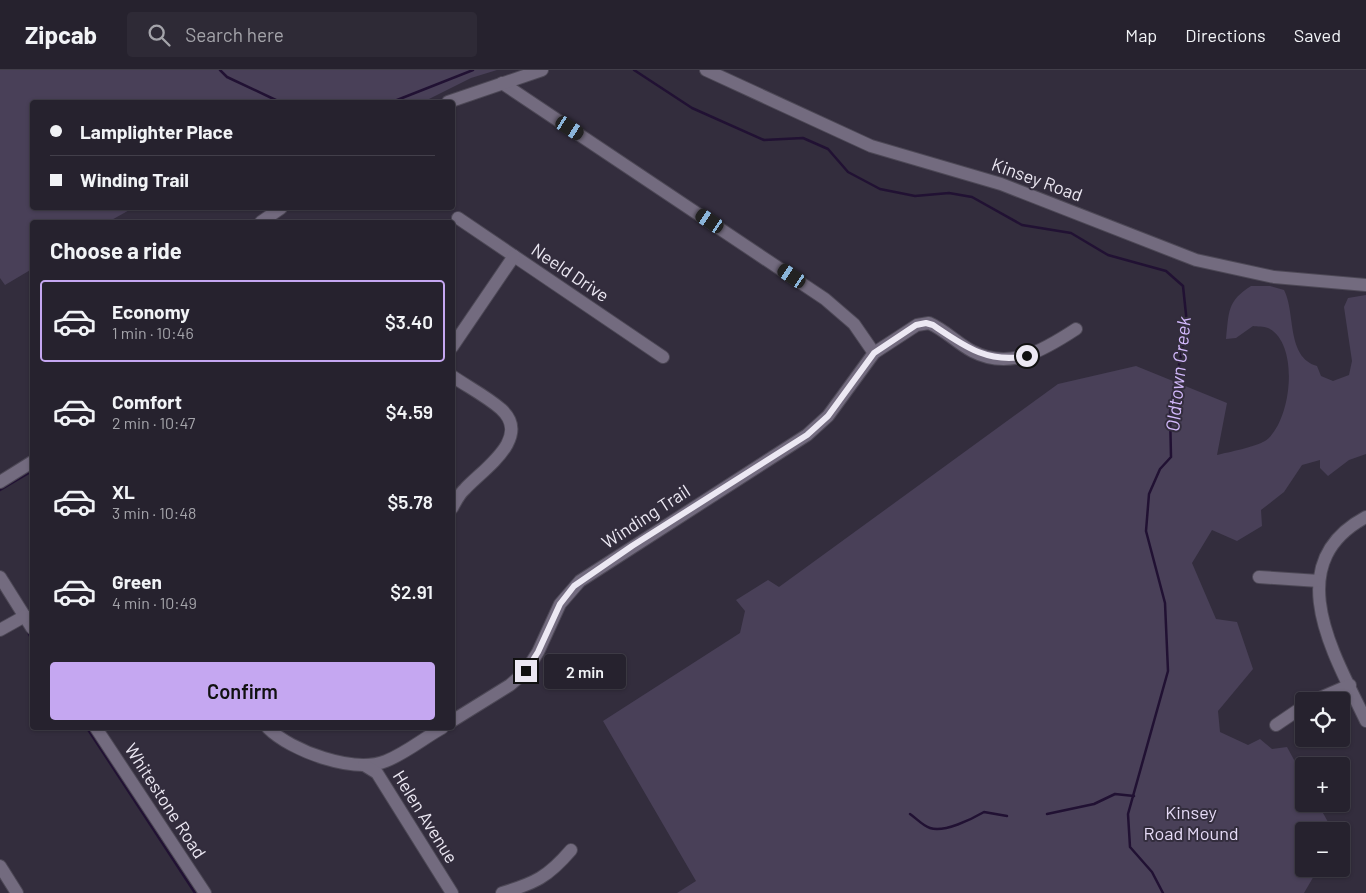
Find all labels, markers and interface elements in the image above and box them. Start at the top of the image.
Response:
search box [127,12,477,57]
text: Zipcab [25,20,97,49]
icon: search [145,21,173,49]
text: Search here [185,23,284,46]
text: Map [1125,24,1157,46]
text: Directions [1185,24,1266,46]
text: Saved [1294,24,1341,46]
car [553,114,586,142]
text: Lamplighter Place [80,120,233,143]
street label: Kinsey Road [989,152,1086,206]
text: Winding Trail [80,168,189,191]
car [693,206,726,236]
text: Choose a ride [50,237,182,263]
street label: Neeld Drive [528,238,614,306]
car [775,261,808,291]
icon: car [52,299,97,344]
text: Economy [112,300,190,323]
text: $3.40 [385,310,433,333]
water label: Oldtown Creek [1160,315,1195,433]
text: 1 min · 10:46 [112,323,194,342]
route start [1016,345,1038,367]
icon: car [52,389,97,434]
text: Comfort [112,390,182,413]
text: $4.59 [386,400,433,423]
text: 2 min · 10:47 [112,413,195,432]
icon: car [52,479,97,524]
street label: Winding Trail [597,479,694,553]
text: XL [112,480,135,503]
text: $5.78 [388,490,433,513]
text: 3 min · 10:48 [112,503,196,522]
icon: car [52,569,97,614]
text: Green [112,570,162,593]
text: $2.91 [390,580,433,603]
text: 4 min · 10:49 [112,593,197,612]
callout: 2 min [544,654,626,688]
route end [515,660,537,682]
button: Confirm [50,662,435,720]
text: 2 min [566,662,604,681]
map controls [1295,692,1350,877]
button: locate [1295,692,1350,747]
street label: Whitestone Road [120,739,211,862]
button: + [1295,757,1350,812]
street label: Helen Avenue [389,766,463,867]
park label: Kinsey Road Mound [1143,801,1239,844]
button: − [1295,822,1350,877]

